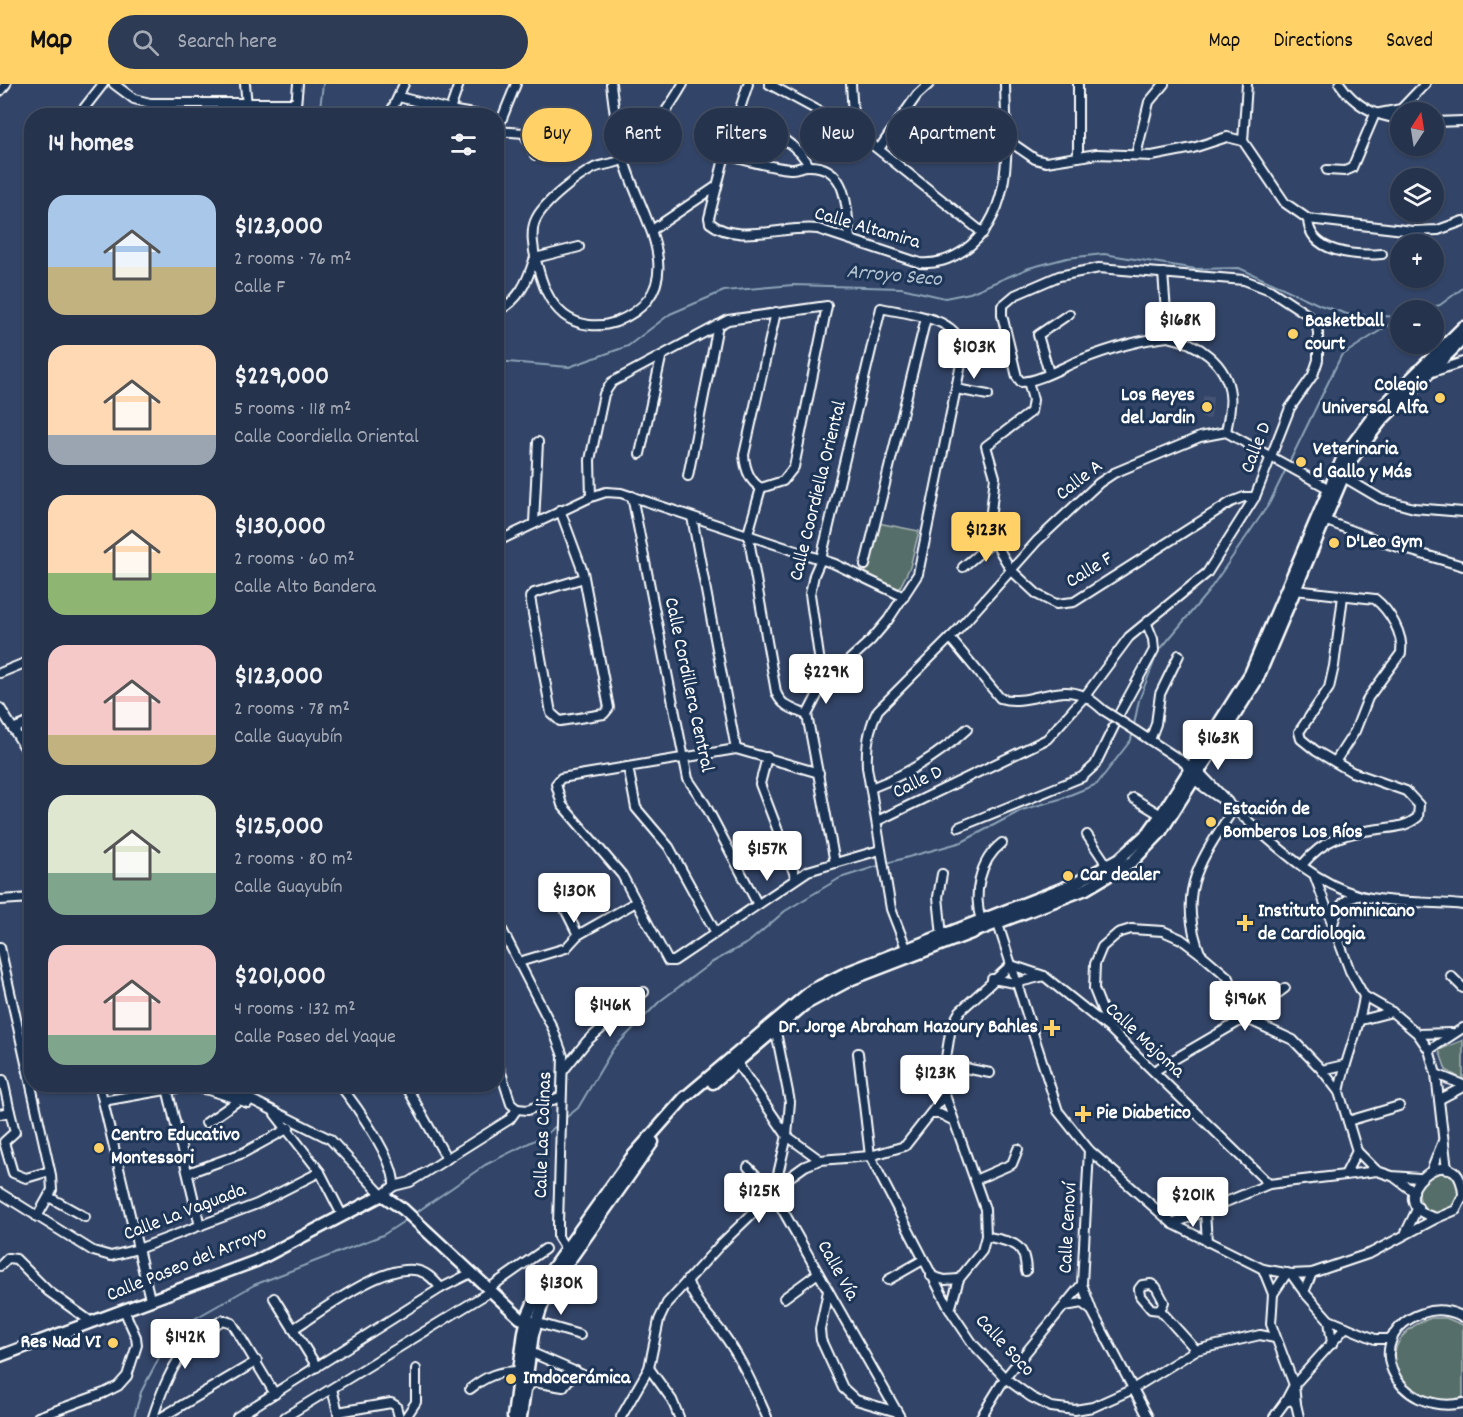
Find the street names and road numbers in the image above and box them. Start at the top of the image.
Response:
street label: Calle Altamira [811,201,924,258]
street label: Calle Coordiella Oriental [783,398,855,584]
street label: Calle D [1235,418,1279,478]
street label: Calle A [1050,454,1110,508]
street label: Calle F [1061,546,1119,596]
street label: Calle Cordillera Central [656,595,720,775]
street label: Calle D [888,759,948,807]
street label: Calle Majoma [1098,996,1191,1086]
street label: Calle Las Colinas [528,1071,560,1199]
street label: Calle La Vaguada [120,1177,251,1249]
street label: Calle Cenoví [1053,1181,1085,1274]
street label: Calle Paseo del Arroyo [103,1220,271,1310]
street label: Calle Vía [809,1236,865,1307]
street label: Calle Soco [968,1308,1040,1384]

